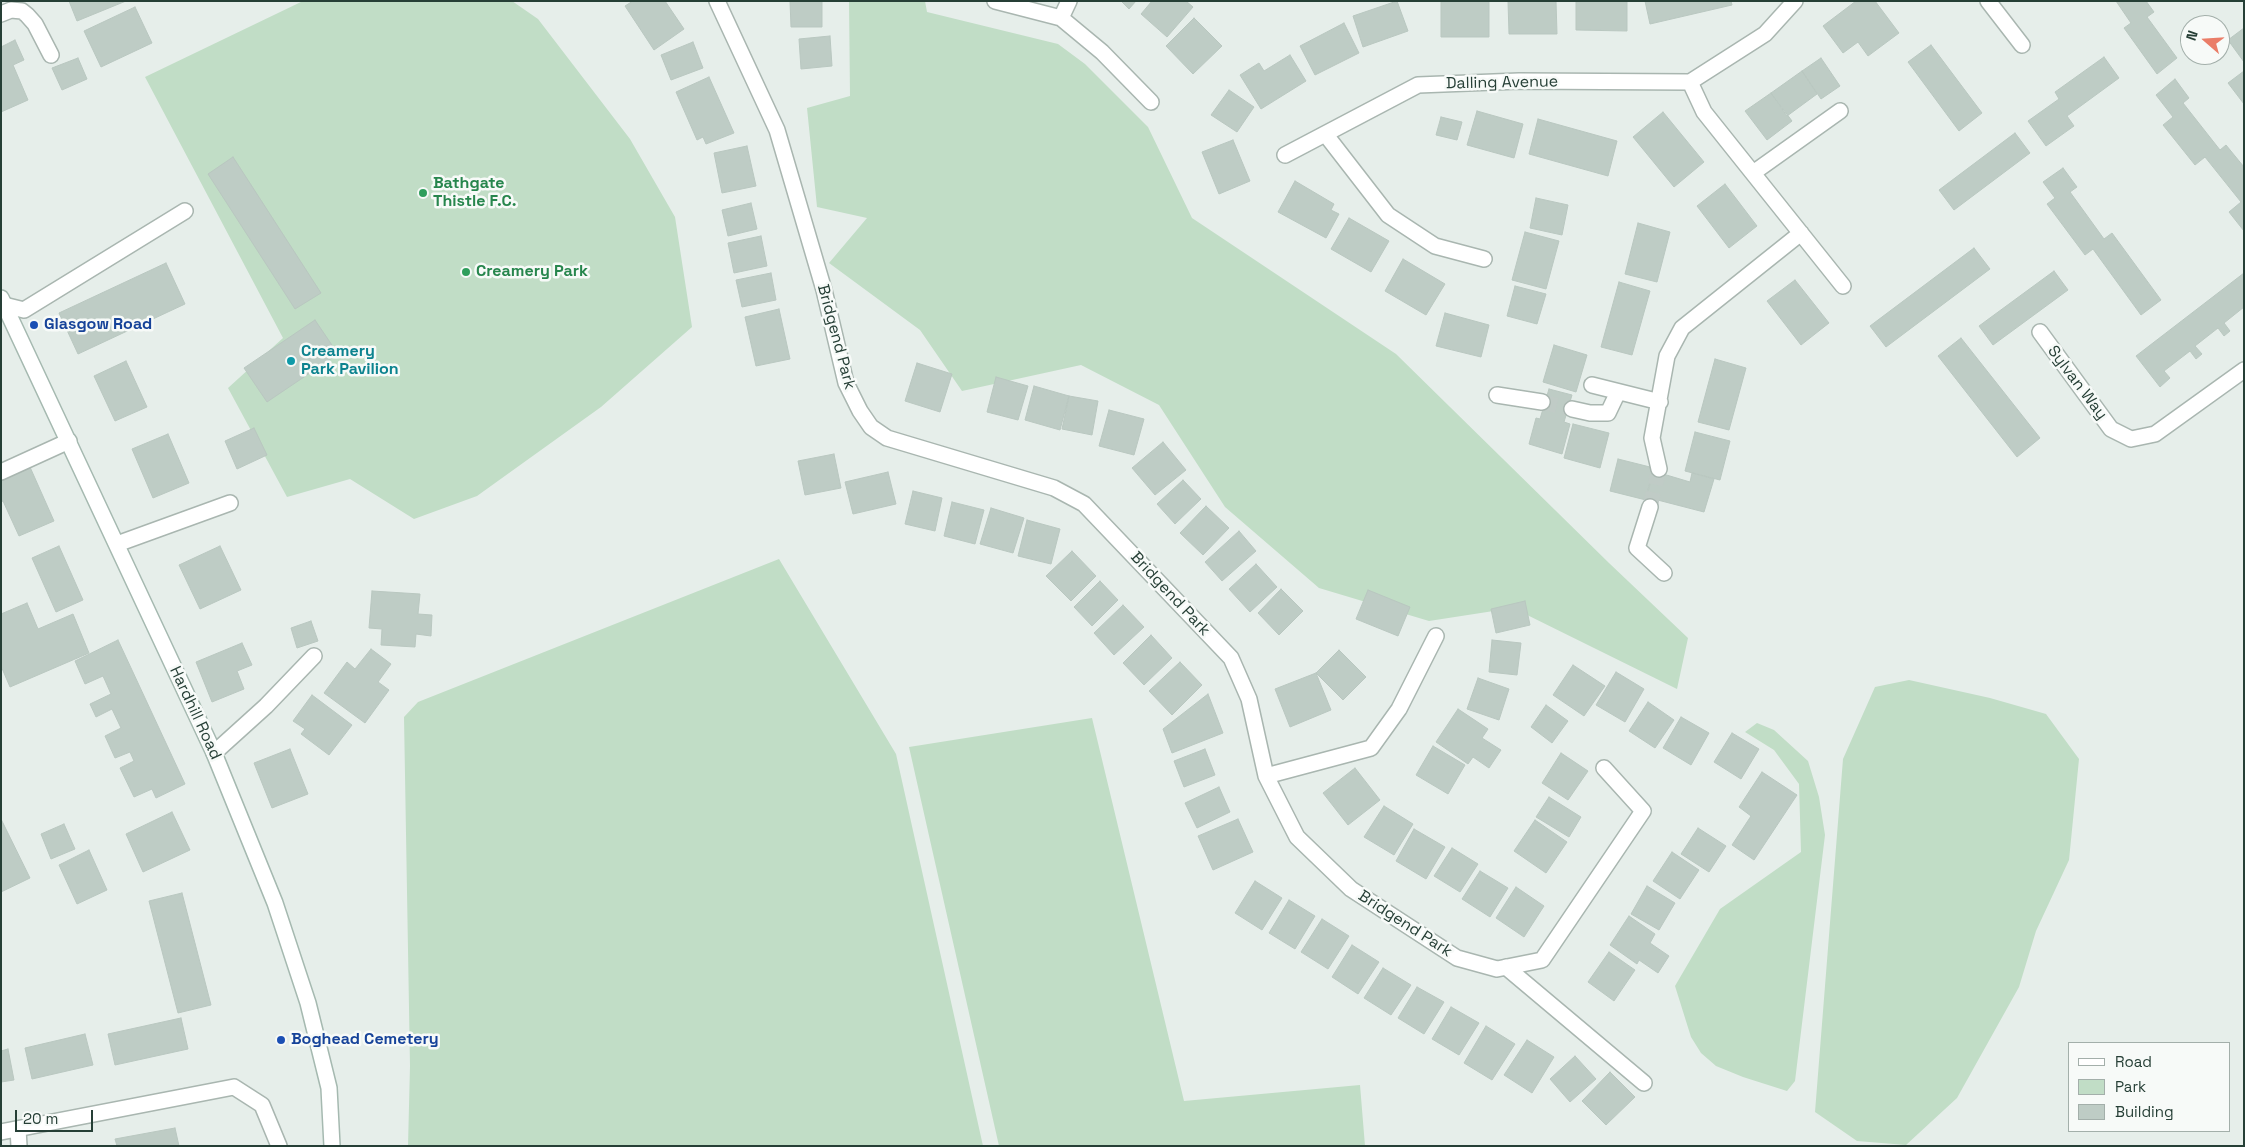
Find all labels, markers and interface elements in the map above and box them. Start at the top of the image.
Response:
north arrow [2180,15,2230,65]
text: N [2182,28,2202,43]
street label: Dalling Avenue [1446,72,1558,94]
place label: Bathgate Thistle F.C. [433,174,517,212]
marker: Bathgate Thistle F.C. [417,187,429,199]
place label: Creamery Park [476,262,588,282]
marker: Creamery Park [460,266,472,278]
street label: Bridgend Park [813,282,859,392]
place label: Glasgow Road [44,315,152,335]
marker: Glasgow Road [28,319,40,331]
place label: Creamery Park Pavilion [301,342,399,380]
street label: Sylvan Way [2043,342,2111,424]
marker: Creamery Park Pavilion [285,355,297,367]
street label: Bridgend Park [1126,548,1214,640]
street label: Hardhill Road [165,663,225,763]
street label: Bridgend Park [1354,887,1456,961]
place label: Boghead Cemetery [291,1030,439,1050]
marker: Boghead Cemetery [275,1034,287,1046]
legend [2068,1042,2230,1132]
text: Road [2115,1052,2152,1071]
text: Park [2115,1077,2146,1096]
scale bar [18,1100,95,1132]
text: Building [2115,1102,2174,1121]
text: 20 m [23,1109,58,1128]

